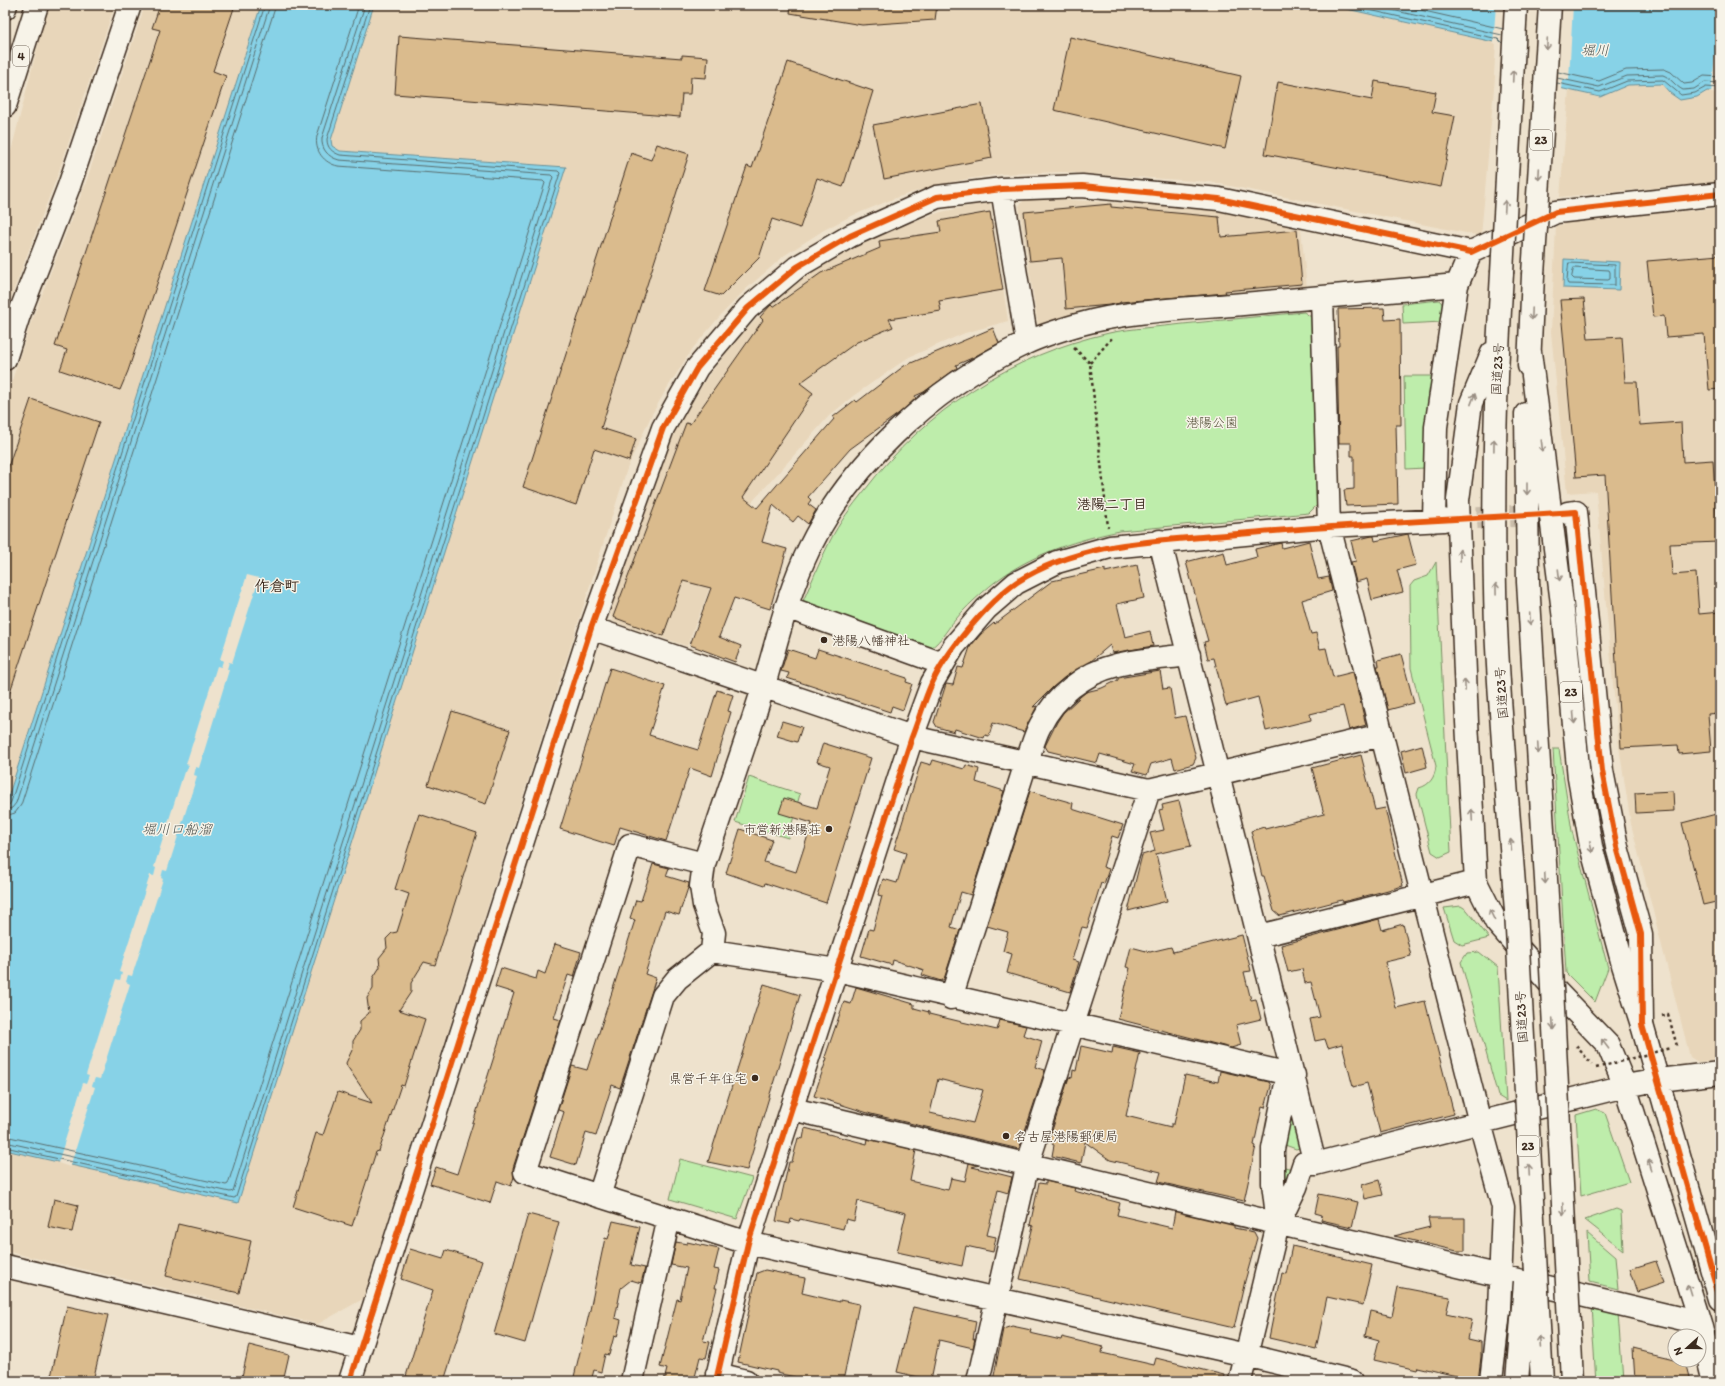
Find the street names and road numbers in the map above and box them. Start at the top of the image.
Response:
road number: 4 [13,46,29,66]
road number: 23 [1530,130,1552,150]
street label: 国道23号 [1489,342,1506,396]
street label: 国道23号 [1492,666,1511,720]
road number: 23 [1560,682,1582,702]
street label: 国道23号 [1513,990,1530,1044]
road number: 23 [1517,1136,1539,1156]

